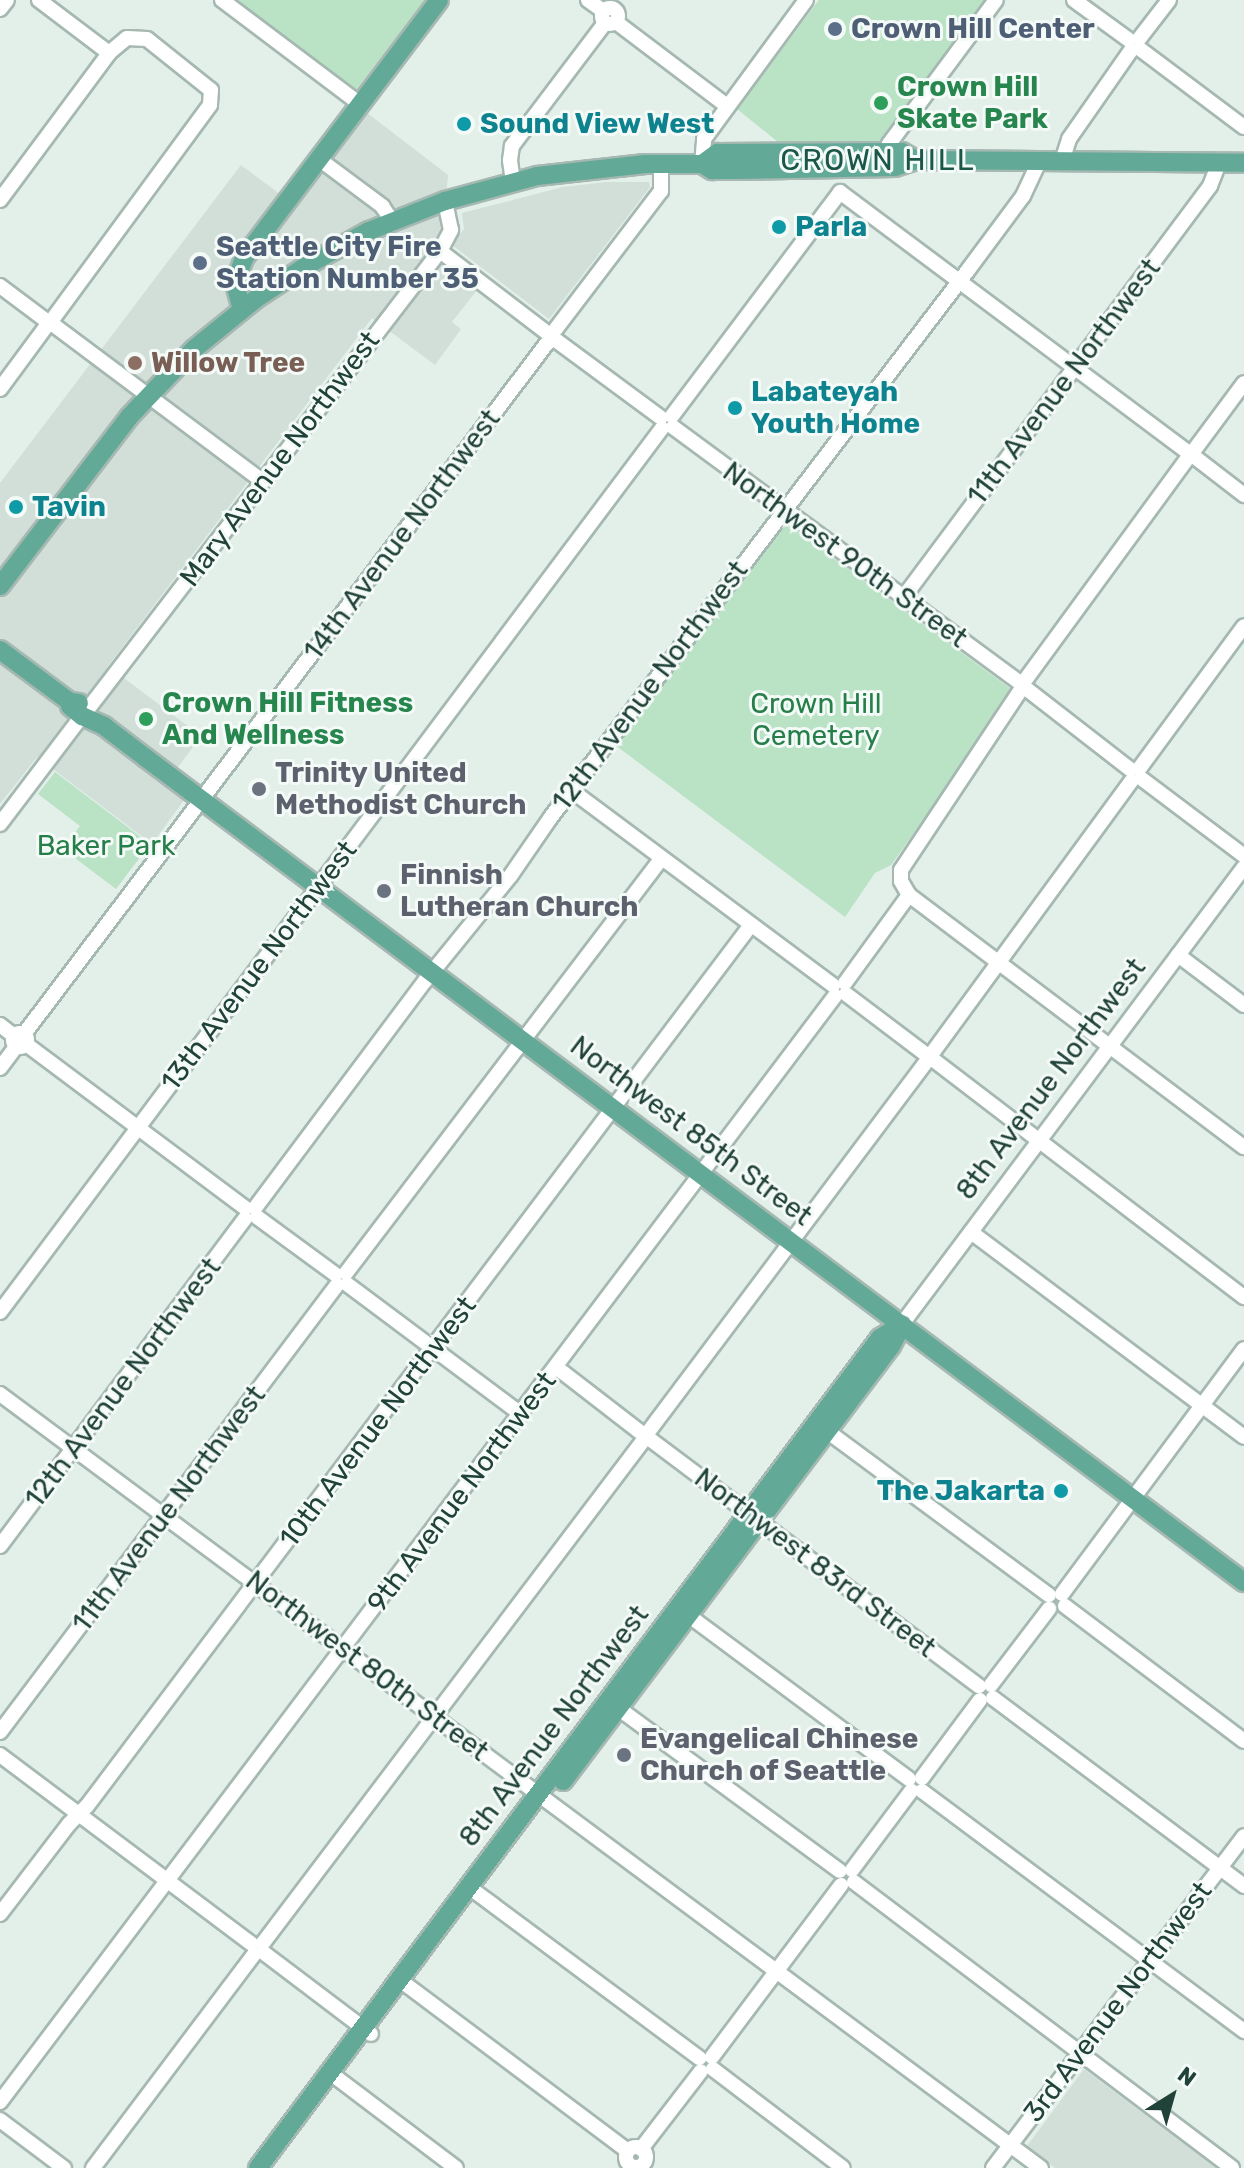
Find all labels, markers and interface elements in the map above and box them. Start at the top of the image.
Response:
place label: Crown Hill Center [851,12,1095,46]
marker: Crown Hill Center [826,20,844,38]
place label: Crown Hill Skate Park [897,70,1048,136]
marker: Crown Hill Skate Park [872,94,890,112]
place label: Sound View West [480,107,716,141]
marker: Sound View West [455,115,473,133]
district label: CROWN HILL [780,142,976,178]
place label: Parla [795,210,867,244]
marker: Parla [770,218,788,236]
place label: Seattle City Fire Station Number 35 [216,230,479,296]
street label: 11th Avenue Northwest [960,252,1168,512]
marker: Seattle City Fire Station Number 35 [191,254,209,272]
street label: Mary Avenue Northwest [173,324,387,594]
place label: Willow Tree [151,346,306,380]
marker: Willow Tree [126,354,144,372]
place label: Labateyah Youth Home [751,375,920,441]
marker: Labateyah Youth Home [726,399,744,417]
street label: 14th Avenue Northwest [296,403,508,667]
street label: Northwest 90th Street [716,455,974,655]
place label: Tavin [32,490,106,524]
marker: Tavin [7,498,25,516]
street label: 12th Avenue Northwest [545,554,755,818]
place label: Crown Hill Fitness And Wellness [162,686,413,752]
park label: Crown Hill Cemetery [750,687,882,753]
marker: Crown Hill Fitness And Wellness [137,710,155,728]
place label: Trinity United Methodist Church [275,756,526,822]
marker: Trinity United Methodist Church [250,780,268,798]
park label: Baker Park [36,829,176,863]
street label: 13th Avenue Northwest [154,834,364,1098]
place label: Finnish Lutheran Church [400,858,638,924]
marker: Finnish Lutheran Church [375,882,393,900]
street label: 8th Avenue Northwest [949,951,1153,1207]
street label: Northwest 85th Street [563,1029,819,1233]
street label: 12th Avenue Northwest [18,1251,228,1515]
street label: 10th Avenue Northwest [272,1290,484,1554]
street label: 9th Avenue Northwest [360,1365,564,1619]
street label: 11th Avenue Northwest [65,1379,273,1639]
street label: Northwest 83rd Street [688,1461,942,1665]
place label: The Jakarta [877,1474,1045,1508]
marker: The Jakarta [1052,1482,1070,1500]
street label: Northwest 80th Street [239,1564,495,1768]
street label: 8th Avenue Northwest [452,1598,656,1854]
place label: Evangelical Chinese Church of Seattle [640,1722,918,1788]
marker: Evangelical Chinese Church of Seattle [615,1746,633,1764]
street label: 3rd Avenue Northwest [1017,1875,1219,2129]
north arrow [1132,2056,1212,2136]

